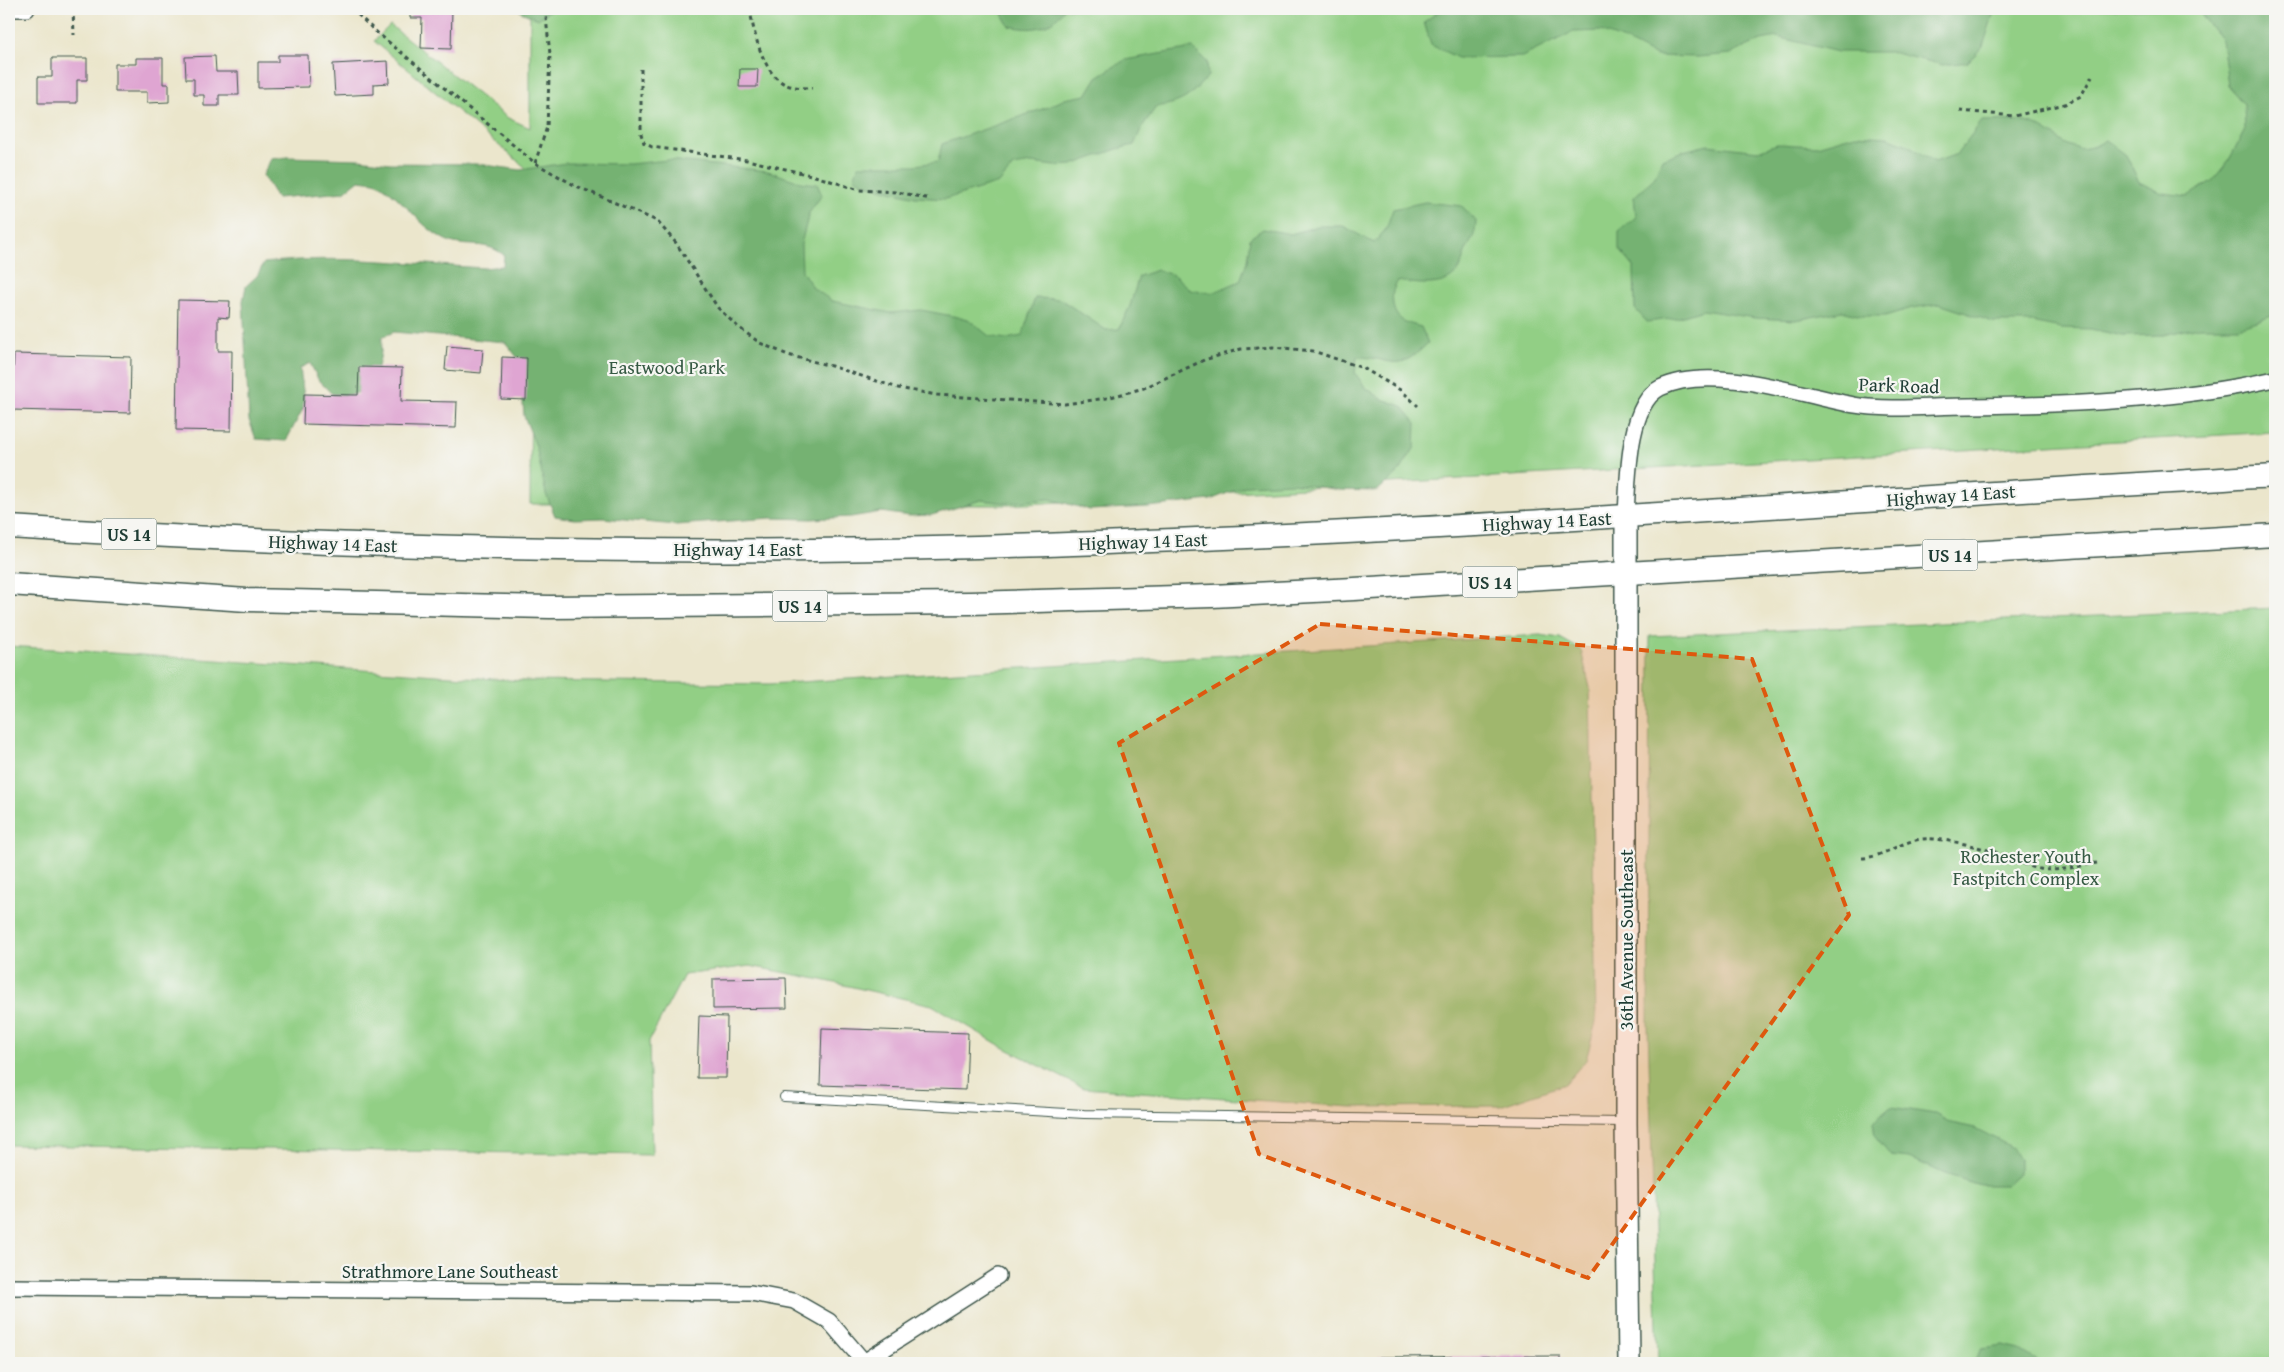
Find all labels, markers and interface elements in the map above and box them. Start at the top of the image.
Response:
park label: Eastwood Park [609,353,726,381]
street label: Park Road [1858,370,1941,400]
street label: Highway 14 East [1886,477,2017,513]
street label: Highway 14 East [1482,504,1613,538]
road number: US 14 [102,518,156,550]
street label: Highway 14 East [1078,525,1208,557]
street label: Highway 14 East [268,527,398,559]
street label: Highway 14 East [673,535,803,563]
road number: US 14 [1922,540,1978,570]
road number: US 14 [1462,566,1518,598]
road number: US 14 [772,590,828,622]
park label: Rochester Youth Fastpitch Complex [1953,842,2100,892]
street label: 36th Avenue Southeast [1612,849,1640,1031]
street label: Strathmore Lane Southeast [342,1257,559,1285]

